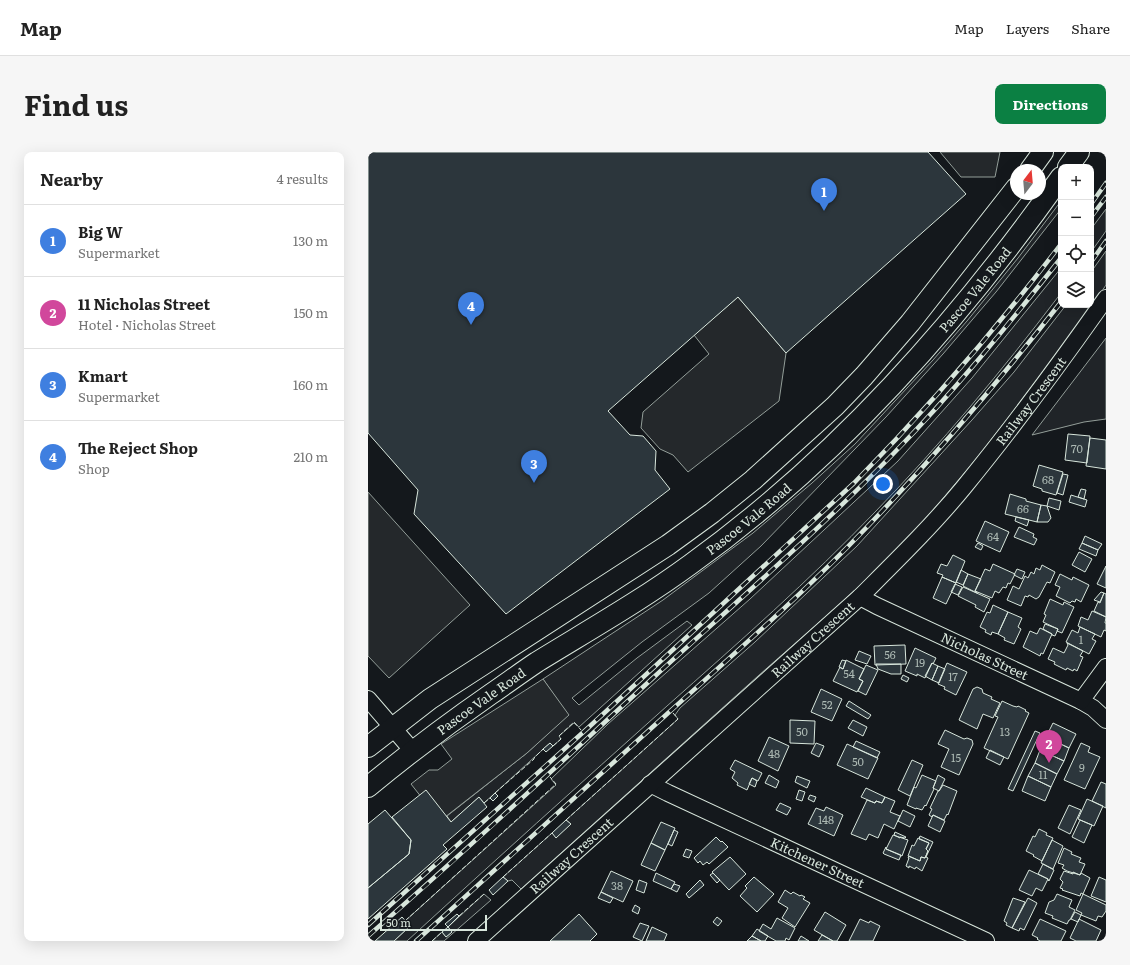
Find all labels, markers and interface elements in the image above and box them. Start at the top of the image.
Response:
text: Map [20,14,62,42]
text: Map [954,18,984,38]
text: Layers [1006,18,1049,38]
text: Share [1071,18,1110,38]
text: Find us [24,83,128,125]
button: Directions [995,84,1106,124]
north arrow [1010,164,1046,200]
map controls [1058,164,1094,308]
button: + [1058,164,1094,200]
text: Nearby [40,166,103,191]
text: 4 results [277,169,328,188]
pin: 1 [811,178,837,211]
button: − [1058,200,1094,236]
text: Big W [78,220,123,243]
text: 1 [50,231,56,250]
text: 130 m [293,231,328,250]
button: locate [1058,236,1094,272]
text: Supermarket [78,243,160,262]
street label: Pascoe Vale Road [934,243,1015,336]
button: layers [1058,272,1094,308]
text: 11 Nicholas Street [78,292,210,315]
pin: 4 [458,292,484,325]
text: 2 [50,303,56,322]
text: 150 m [293,303,328,322]
text: Hotel · Nicholas Street [78,315,216,334]
street label: Railway Crescent [991,352,1071,449]
text: Kmart [78,364,128,387]
text: 3 [49,375,57,394]
text: 160 m [293,375,328,394]
text: Supermarket [78,387,160,406]
text: The Reject Shop [78,436,198,459]
house number: 70 [1071,440,1083,456]
text: 4 [49,447,57,466]
text: 210 m [293,447,328,466]
pin: 3 [521,450,547,483]
text: Shop [78,459,110,478]
house number: 68 [1042,471,1054,487]
your location [873,474,893,494]
street label: Pascoe Vale Road [702,478,795,559]
house number: 66 [1017,500,1029,516]
house number: 64 [987,528,999,544]
street label: Railway Crescent [766,596,859,682]
street label: Nicholas Street [938,627,1032,684]
house number: 1 [1079,631,1084,647]
house number: 56 [884,646,896,662]
house number: 19 [915,654,925,670]
street label: Pascoe Vale Road [433,663,529,739]
house number: 54 [843,665,855,681]
house number: 17 [948,668,958,684]
house number: 52 [821,696,833,712]
house number: 50 [796,723,808,739]
house number: 13 [1000,723,1010,739]
pin: 2 [1036,730,1062,763]
house number: 48 [768,745,780,761]
house number: 15 [951,749,961,765]
house number: 50 [852,753,864,769]
house number: 9 [1079,759,1085,775]
house number: 11 [1039,766,1048,782]
house number: 148 [818,811,834,827]
street label: Railway Crescent [525,812,618,898]
street label: Kitchener Street [768,832,868,892]
house number: 38 [611,877,623,893]
scale bar [380,913,487,932]
text: 50 m [386,914,411,930]

